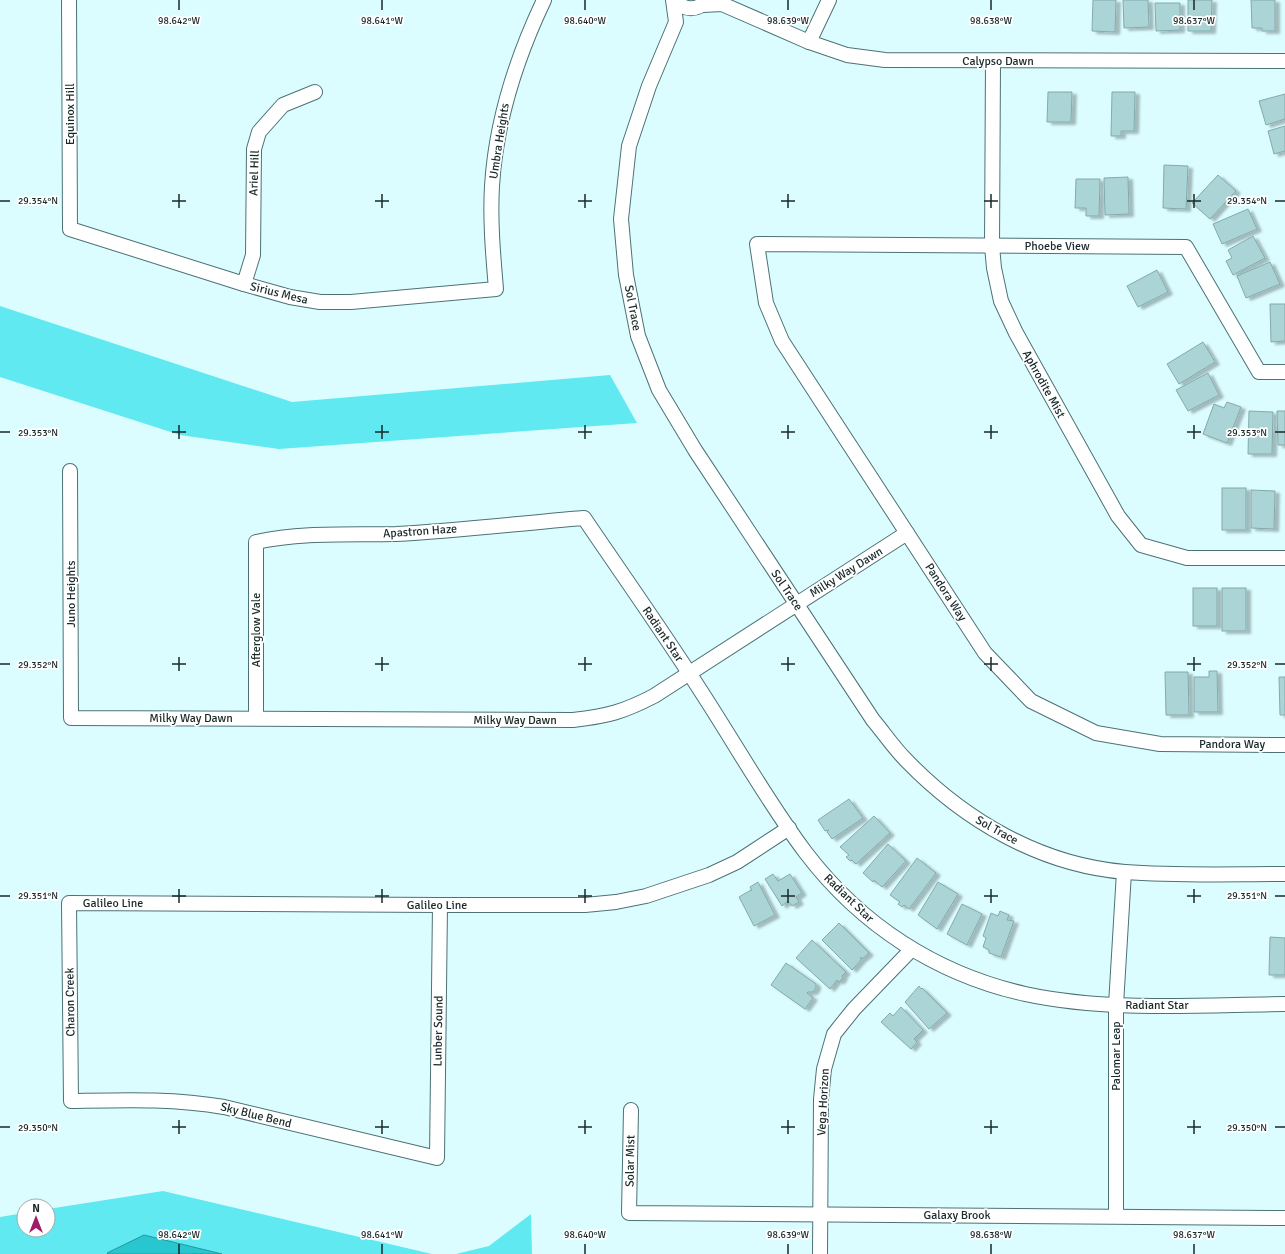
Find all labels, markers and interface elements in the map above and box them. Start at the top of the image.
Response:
text: 98.642°W [158,15,200,27]
text: 98.641°W [361,15,403,27]
text: 98.640°W [564,15,606,27]
text: 98.639°W [767,15,809,27]
text: 98.638°W [970,15,1012,27]
text: 98.637°W [1173,15,1215,27]
street label: Calypso Dawn [962,54,1034,69]
street label: Equinox Hill [63,83,78,145]
street label: Umbra Heights [486,102,513,180]
street label: Ariel Hill [246,149,263,196]
text: 29.354°N [18,195,58,207]
text: 29.354°N [1227,195,1267,207]
street label: Phoebe View [1024,239,1090,254]
street label: Sirius Mesa [248,279,309,308]
street label: Sol Trace [621,284,644,332]
street label: Aphrodite Mist [1019,348,1068,421]
text: 29.353°N [18,427,58,439]
text: 29.353°N [1227,427,1267,439]
street label: Apastron Haze [382,521,458,542]
street label: Milky Way Dawn [807,544,886,601]
street label: Juno Heights [64,560,79,628]
street label: Pandora Way [921,560,970,624]
street label: Sol Trace [767,567,806,614]
street label: Afterglow Vale [249,593,264,667]
street label: Radiant Star [639,604,687,665]
text: 29.352°N [18,659,58,671]
text: 29.352°N [1227,659,1267,671]
street label: Milky Way Dawn [149,711,233,726]
street label: Milky Way Dawn [473,713,557,728]
street label: Pandora Way [1199,737,1265,752]
street label: Sol Trace [973,813,1021,848]
street label: Radiant Star [821,871,877,926]
text: 29.351°N [18,890,58,902]
text: 29.351°N [1227,890,1267,902]
street label: Galileo Line [83,896,143,911]
street label: Galileo Line [407,898,467,913]
street label: Charon Creek [62,967,79,1037]
street label: Lunber Sound [430,995,447,1067]
street label: Radiant Star [1125,998,1189,1013]
street label: Palomar Leap [1109,1021,1124,1091]
street label: Vega Horizon [814,1068,833,1136]
street label: Sky Blue Bend [219,1099,293,1132]
text: 29.350°N [18,1122,58,1134]
text: 29.350°N [1227,1122,1267,1134]
street label: Solar Mist [623,1135,638,1187]
north arrow [16,1198,56,1238]
text: N [32,1202,40,1215]
street label: Galaxy Brook [924,1208,990,1223]
text: 98.642°W [158,1229,200,1241]
text: 98.641°W [361,1229,403,1241]
text: 98.640°W [564,1229,606,1241]
text: 98.639°W [767,1229,809,1241]
text: 98.638°W [970,1229,1012,1241]
text: 98.637°W [1173,1229,1215,1241]

